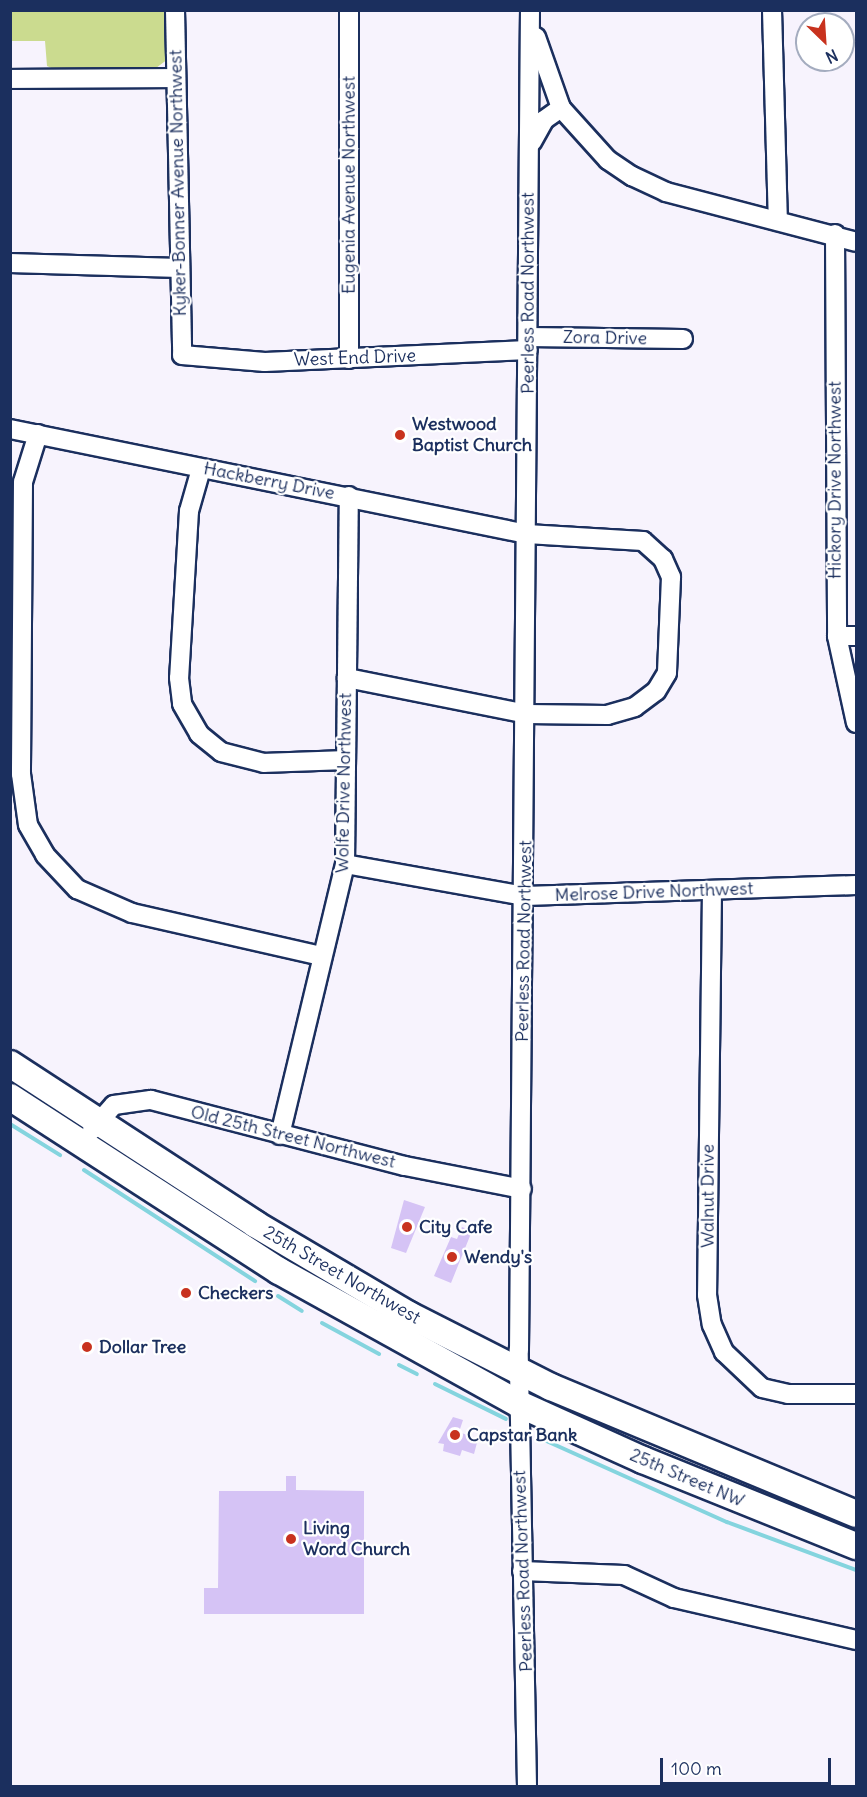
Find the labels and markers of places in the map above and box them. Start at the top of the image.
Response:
place label: Westwood Baptist Church [412,414,532,456]
marker: Westwood Baptist Church [393,428,407,442]
place label: City Cafe [419,1216,493,1238]
marker: City Cafe [400,1220,414,1234]
place label: Wendy's [464,1246,532,1268]
marker: Wendy's [445,1250,459,1264]
place label: Checkers [198,1282,273,1304]
marker: Checkers [179,1286,193,1300]
place label: Dollar Tree [99,1336,186,1358]
marker: Dollar Tree [80,1340,94,1354]
place label: Capstar Bank [467,1424,577,1446]
marker: Capstar Bank [448,1428,462,1442]
place label: Living Word Church [303,1518,410,1561]
marker: Living Word Church [284,1532,298,1546]

